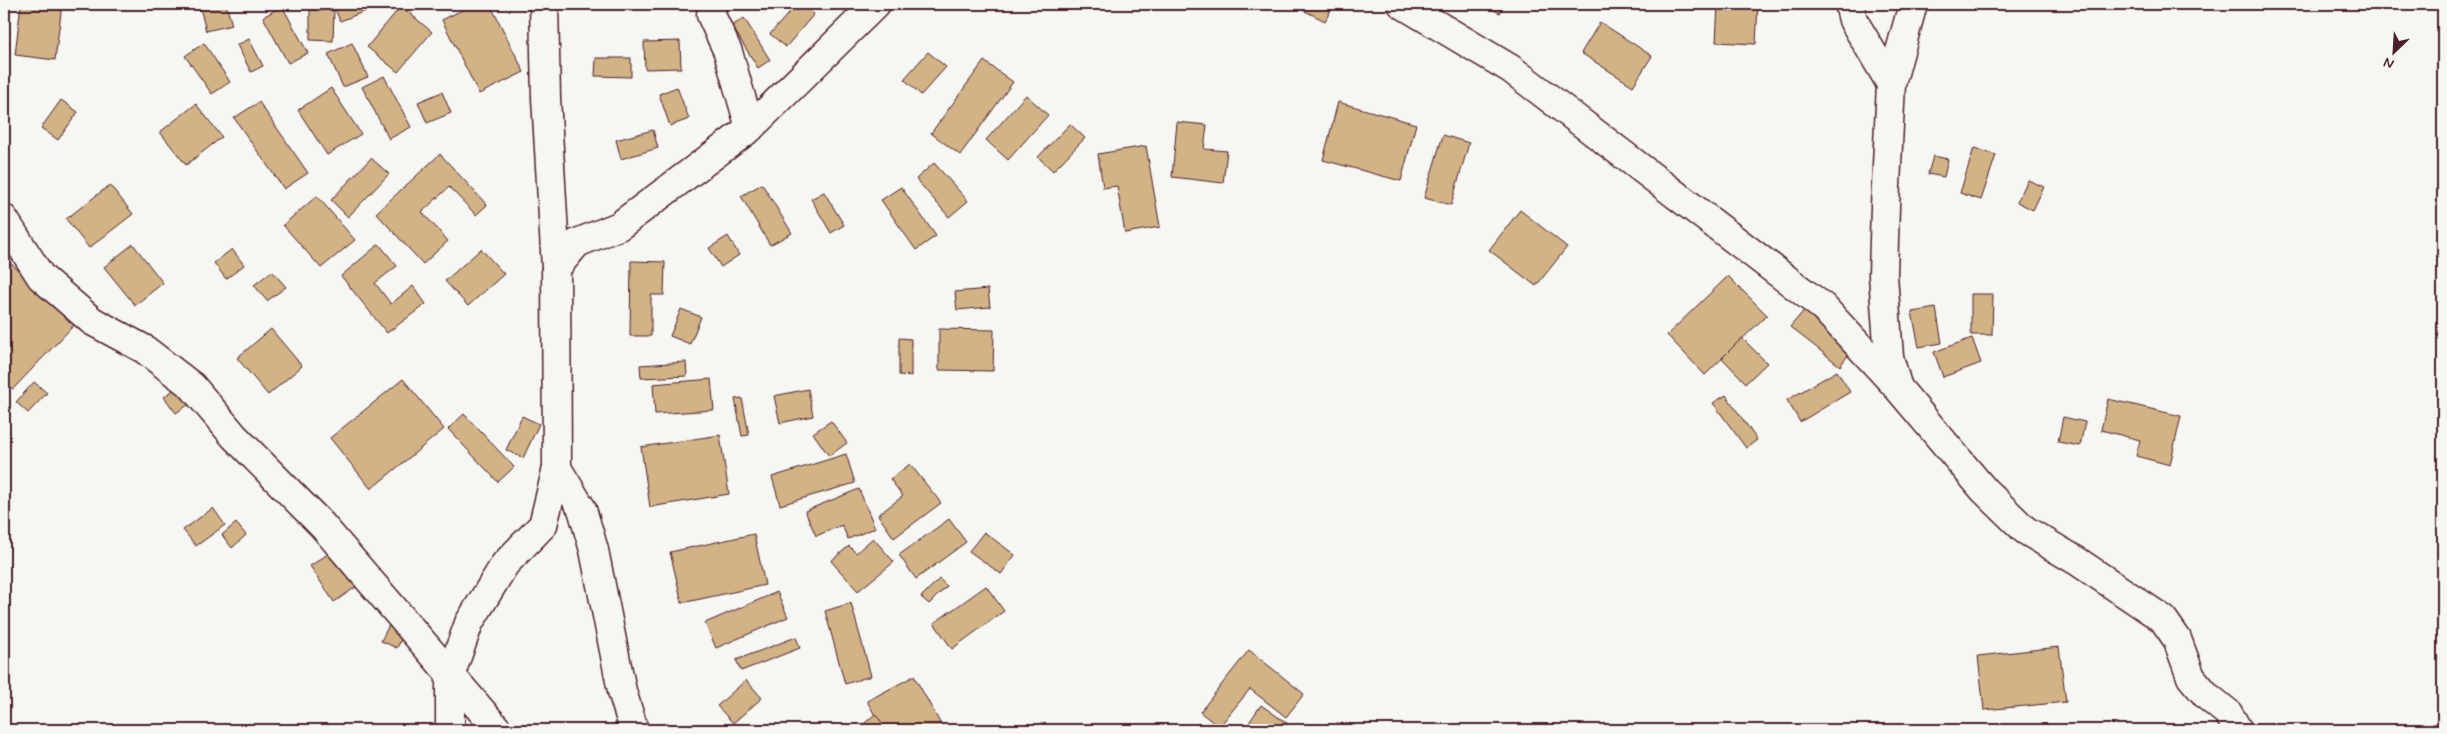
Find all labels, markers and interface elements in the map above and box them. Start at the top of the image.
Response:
north arrow [2370,28,2420,78]
text: N [2381,53,2397,73]

